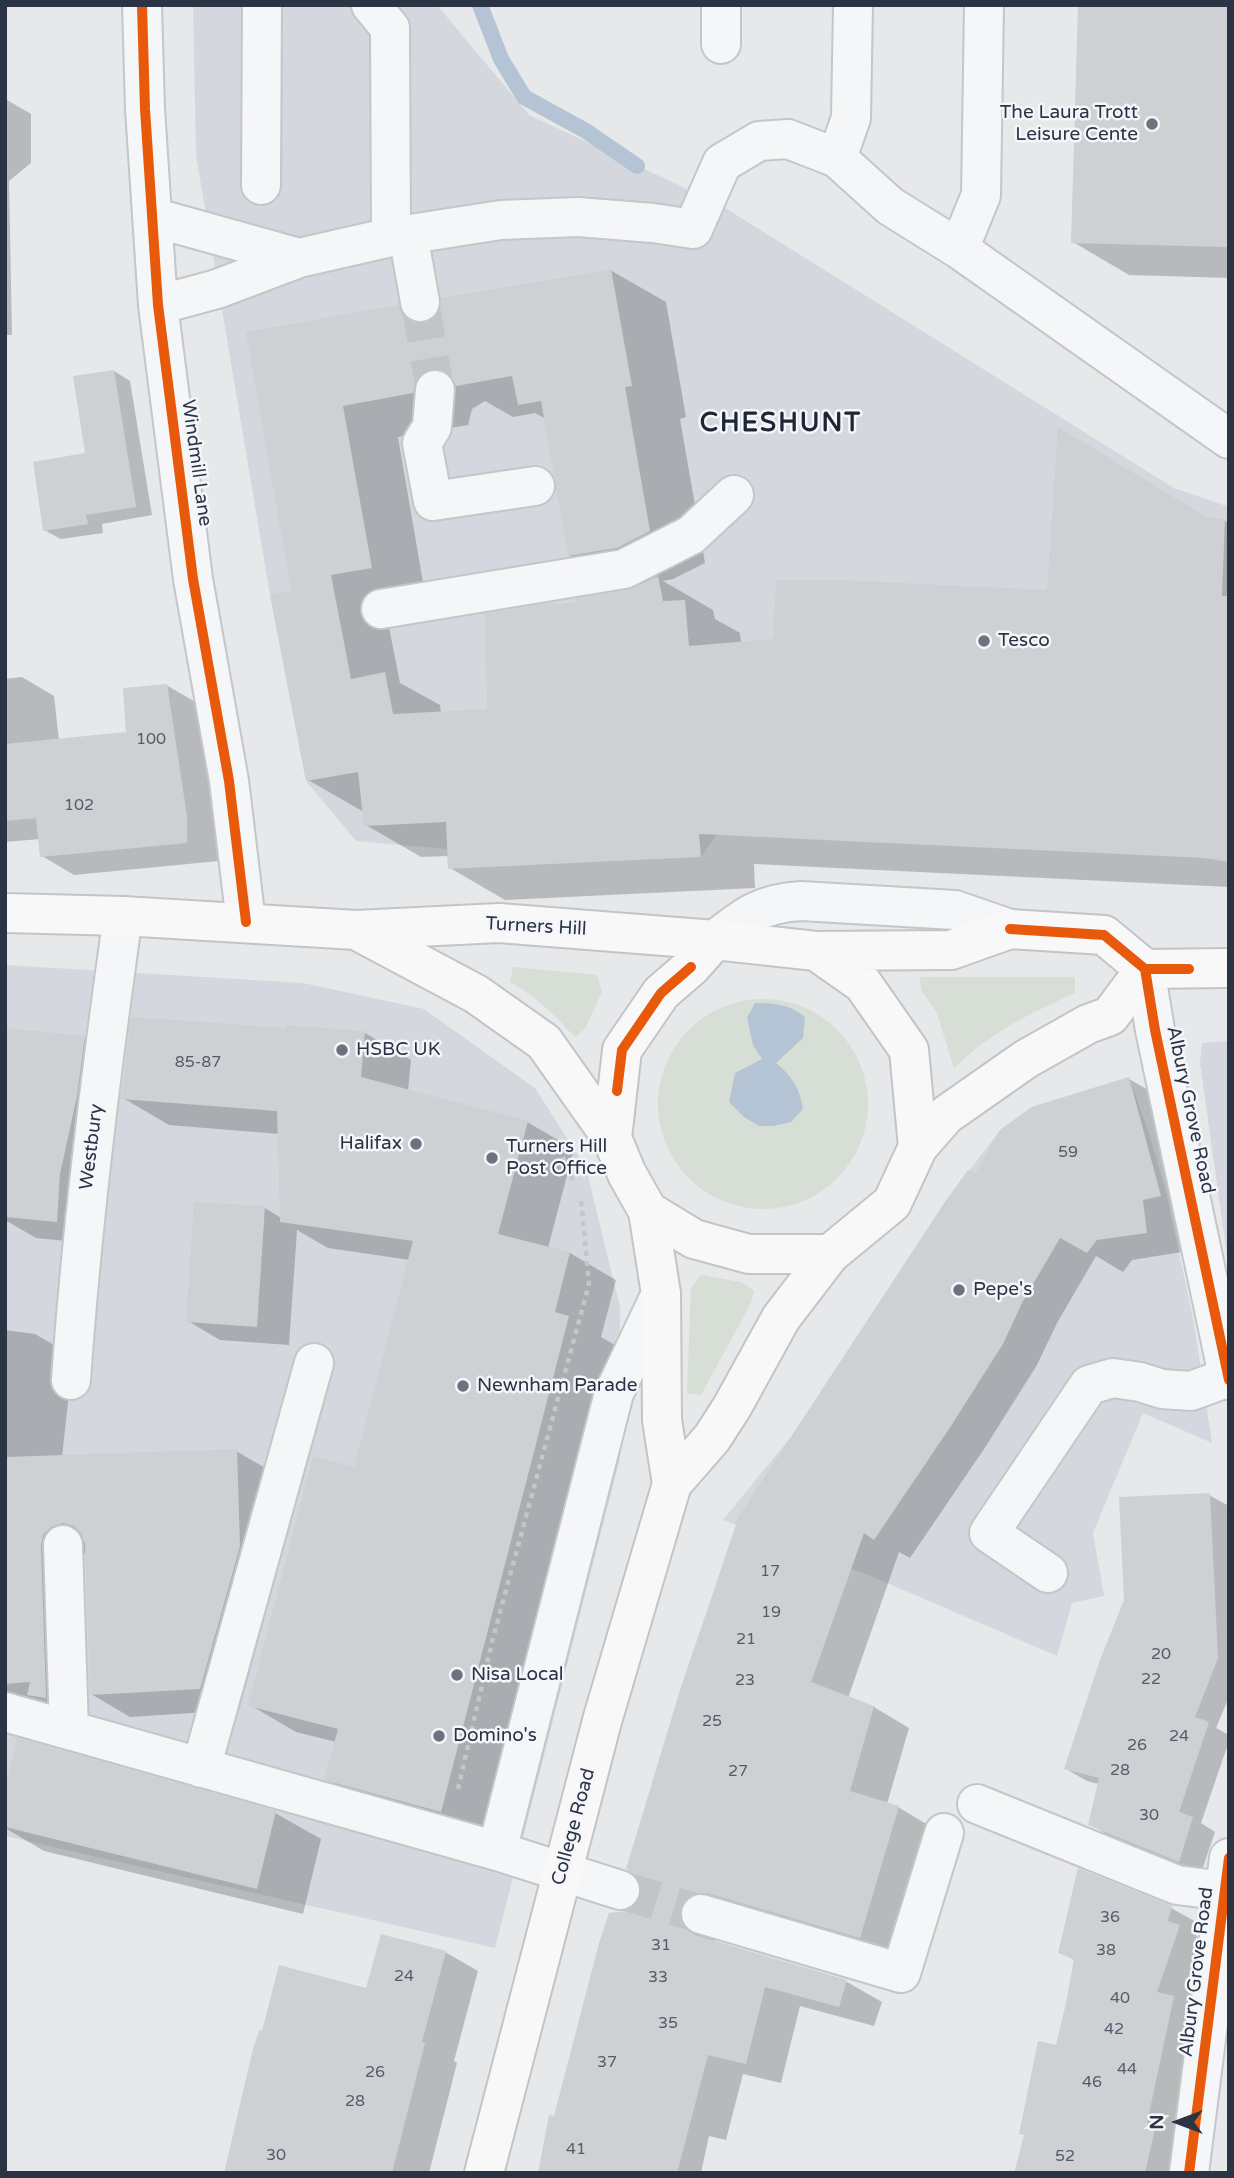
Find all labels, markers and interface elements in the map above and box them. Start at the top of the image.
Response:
place label: The Laura Trott Leisure Cente [1000,102,1138,146]
marker: The Laura Trott Leisure Cente [1144,116,1160,132]
street label: Windmill Lane [176,398,216,528]
district label: CHESHUNT [701,408,861,440]
place label: Tesco [998,630,1050,652]
marker: Tesco [976,633,992,649]
house number: 100 [136,730,166,750]
house number: 102 [64,796,94,816]
street label: Turners Hill [485,913,587,941]
street label: Albury Grove Road [1161,1024,1219,1196]
place label: HSBC UK [356,1039,440,1061]
marker: HSBC UK [334,1042,350,1058]
house number: 85-87 [175,1053,221,1073]
street label: Westbury [75,1103,109,1191]
place label: Halifax [340,1133,402,1155]
marker: Halifax [408,1136,424,1152]
place label: Turners Hill Post Office [506,1136,607,1180]
house number: 59 [1058,1143,1078,1163]
marker: Turners Hill Post Office [484,1150,500,1166]
place label: Pepe's [973,1279,1032,1301]
marker: Pepe's [951,1282,967,1298]
place label: Newnham Parade [477,1375,638,1397]
marker: Newnham Parade [455,1378,471,1394]
house number: 17 [760,1562,780,1582]
house number: 19 [761,1603,781,1623]
house number: 21 [736,1630,756,1650]
house number: 20 [1151,1645,1171,1665]
place label: Nisa Local [471,1664,564,1686]
marker: Nisa Local [449,1667,465,1683]
house number: 22 [1141,1670,1161,1690]
house number: 23 [735,1671,755,1691]
house number: 25 [702,1712,722,1732]
place label: Domino's [453,1725,537,1747]
house number: 24 [1169,1727,1189,1747]
marker: Domino's [431,1728,447,1744]
house number: 26 [1127,1736,1147,1756]
house number: 28 [1110,1761,1130,1781]
house number: 27 [728,1762,748,1782]
street label: College Road [547,1766,601,1888]
house number: 30 [1139,1806,1159,1826]
street label: Albury Grove Road [1175,1886,1219,2058]
house number: 36 [1100,1908,1120,1928]
house number: 31 [651,1936,671,1956]
house number: 38 [1096,1941,1116,1961]
house number: 24 [394,1967,414,1987]
house number: 33 [648,1968,668,1988]
house number: 40 [1110,1989,1130,2009]
house number: 35 [658,2014,678,2034]
house number: 42 [1104,2020,1124,2040]
house number: 37 [597,2053,617,2073]
house number: 44 [1117,2060,1137,2080]
house number: 26 [365,2063,385,2083]
house number: 46 [1082,2073,1102,2093]
north arrow [1143,2087,1213,2157]
house number: 28 [345,2092,365,2112]
text: N [1146,2114,1168,2130]
house number: 41 [566,2140,586,2160]
house number: 30 [266,2146,286,2166]
house number: 52 [1055,2147,1075,2167]

